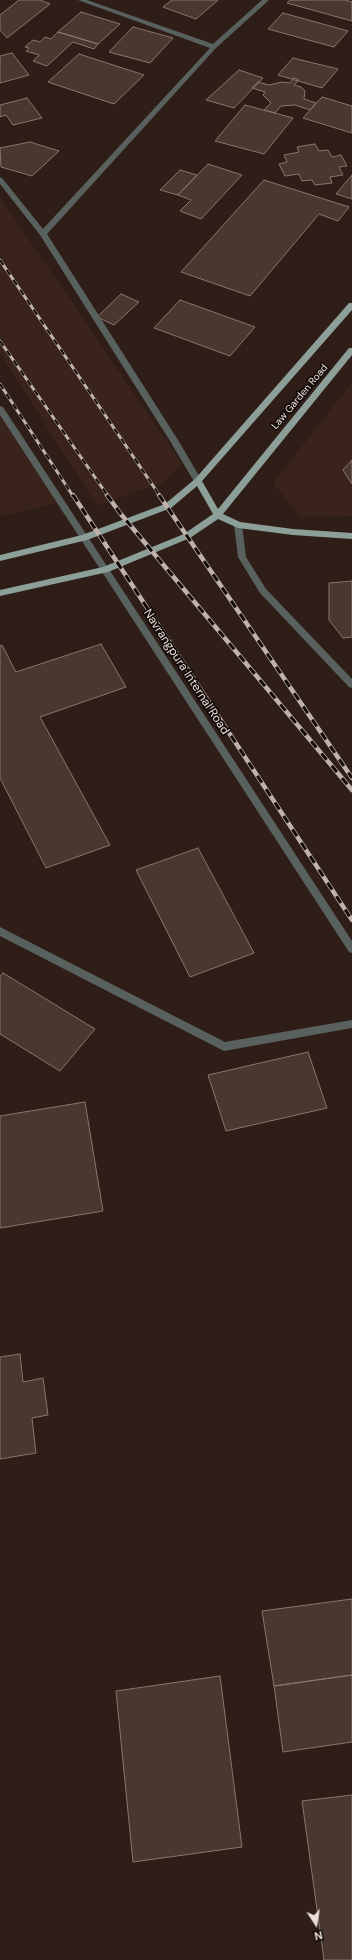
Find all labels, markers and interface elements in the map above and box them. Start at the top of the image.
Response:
street label: Law Garden Road [269,362,331,432]
street label: Navrangpura Internal Road [140,607,232,737]
north arrow [296,1904,336,1944]
text: N [313,1928,324,1943]

